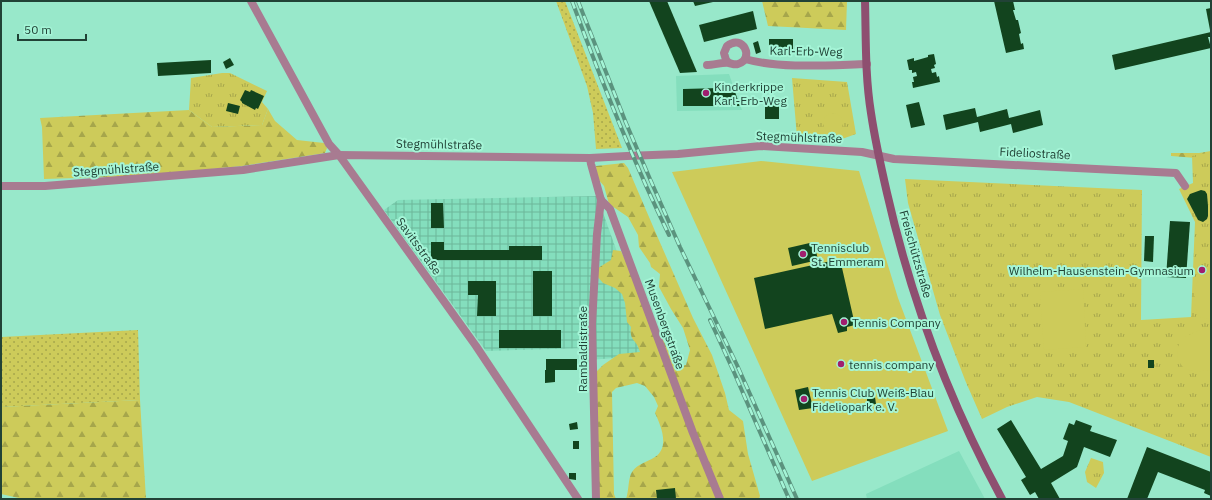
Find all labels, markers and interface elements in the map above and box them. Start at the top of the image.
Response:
scale bar [18,16,86,42]
text: 50 m [24,22,52,37]
street label: Karl-Erb-Weg [769,43,843,59]
place label: Kinderkrippe Karl-Erb-Weg [714,79,787,108]
marker: Kinderkrippe Karl-Erb-Weg [701,88,711,98]
street label: Stegmühlstraße [756,128,843,146]
street label: Stegmühlstraße [396,136,483,152]
street label: Fideliostraße [999,144,1071,162]
street label: Stegmühlstraße [72,158,160,179]
street label: Freischützstraße [896,208,936,300]
street label: Savitsstraße [393,214,445,278]
place label: Tennisclub St. Emmeram [811,240,884,269]
marker: Tennisclub St. Emmeram [798,249,808,259]
place label: Wilhelm-Hausenstein-Gymnasium [1009,263,1194,278]
marker: Wilhelm-Hausenstein-Gymnasium [1197,265,1207,275]
street label: Musenbergstraße [642,277,688,372]
street label: Rambaldistraße [575,306,590,392]
place label: Tennis Company [852,315,941,330]
marker: Tennis Company [839,317,849,327]
place label: tennis company [849,357,934,372]
marker: tennis company [836,359,846,369]
place label: Tennis Club Weiß-Blau Fideliopark e. V. [812,385,934,414]
marker: Tennis Club Weiß-Blau Fideliopark e. V. [799,394,809,404]

